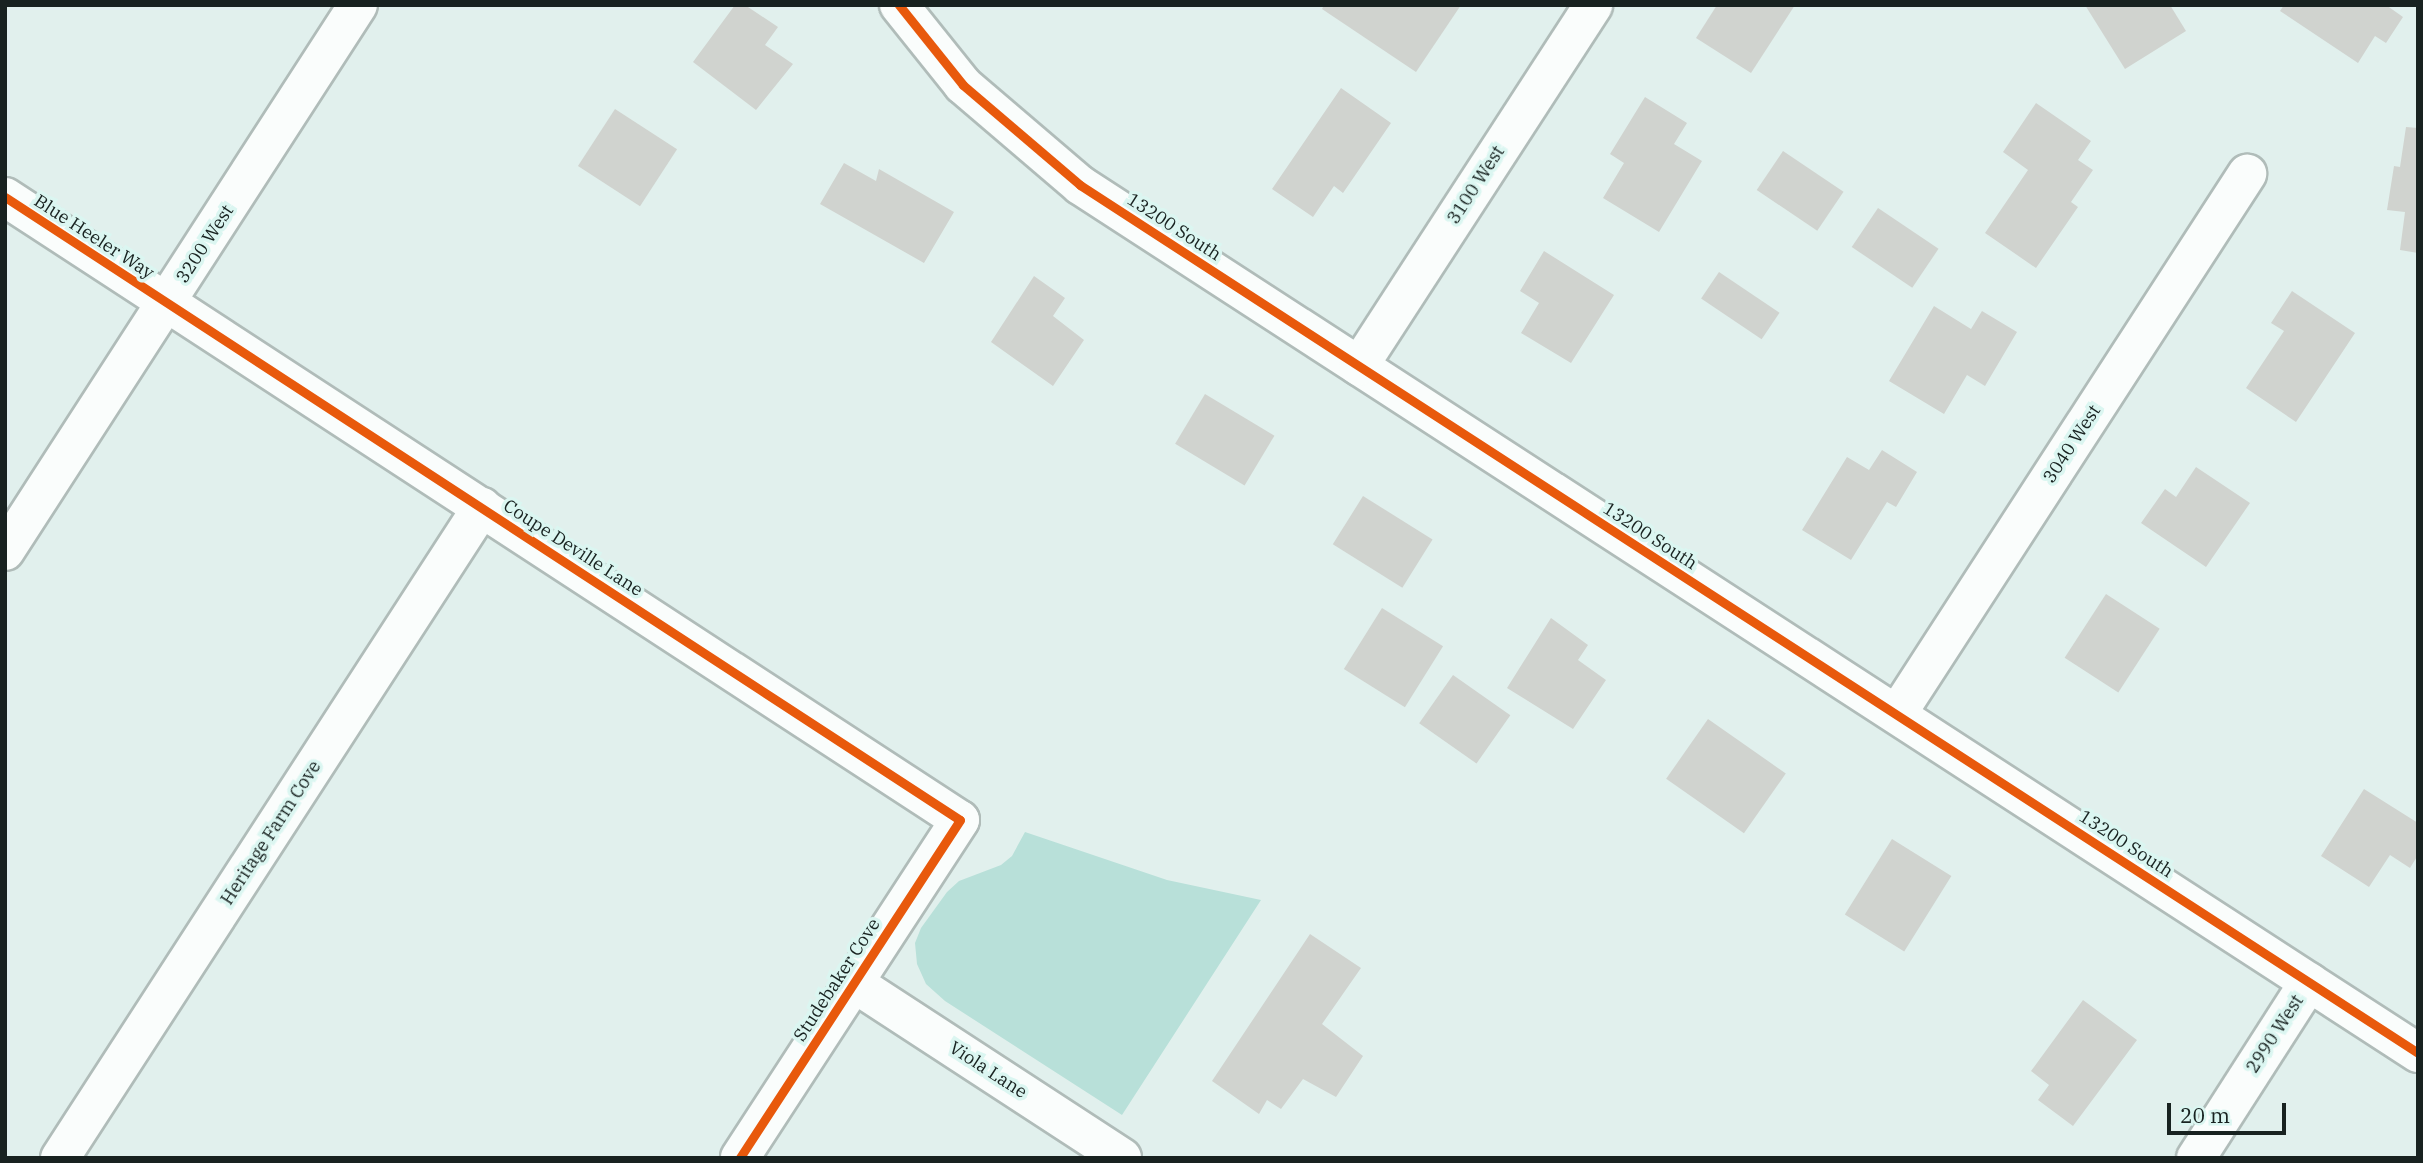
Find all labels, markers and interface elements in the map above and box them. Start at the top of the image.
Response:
street label: 3100 West [1443,142,1509,228]
street label: 13200 South [1123,189,1225,265]
street label: Blue Heeler Way [30,190,158,284]
street label: 3200 West [172,201,238,287]
street label: 3040 West [2039,401,2105,487]
street label: Coupe Deville Lane [499,495,647,601]
street label: 13200 South [1599,498,1701,574]
street label: Heritage Farm Cove [216,757,326,909]
street label: 13200 South [2075,806,2177,882]
street label: Studebaker Cove [789,915,885,1045]
street label: 2990 West [2242,991,2308,1077]
street label: Viola Lane [945,1037,1031,1103]
scale bar [2171,1090,2290,1134]
text: 20 m [2180,1101,2230,1129]

